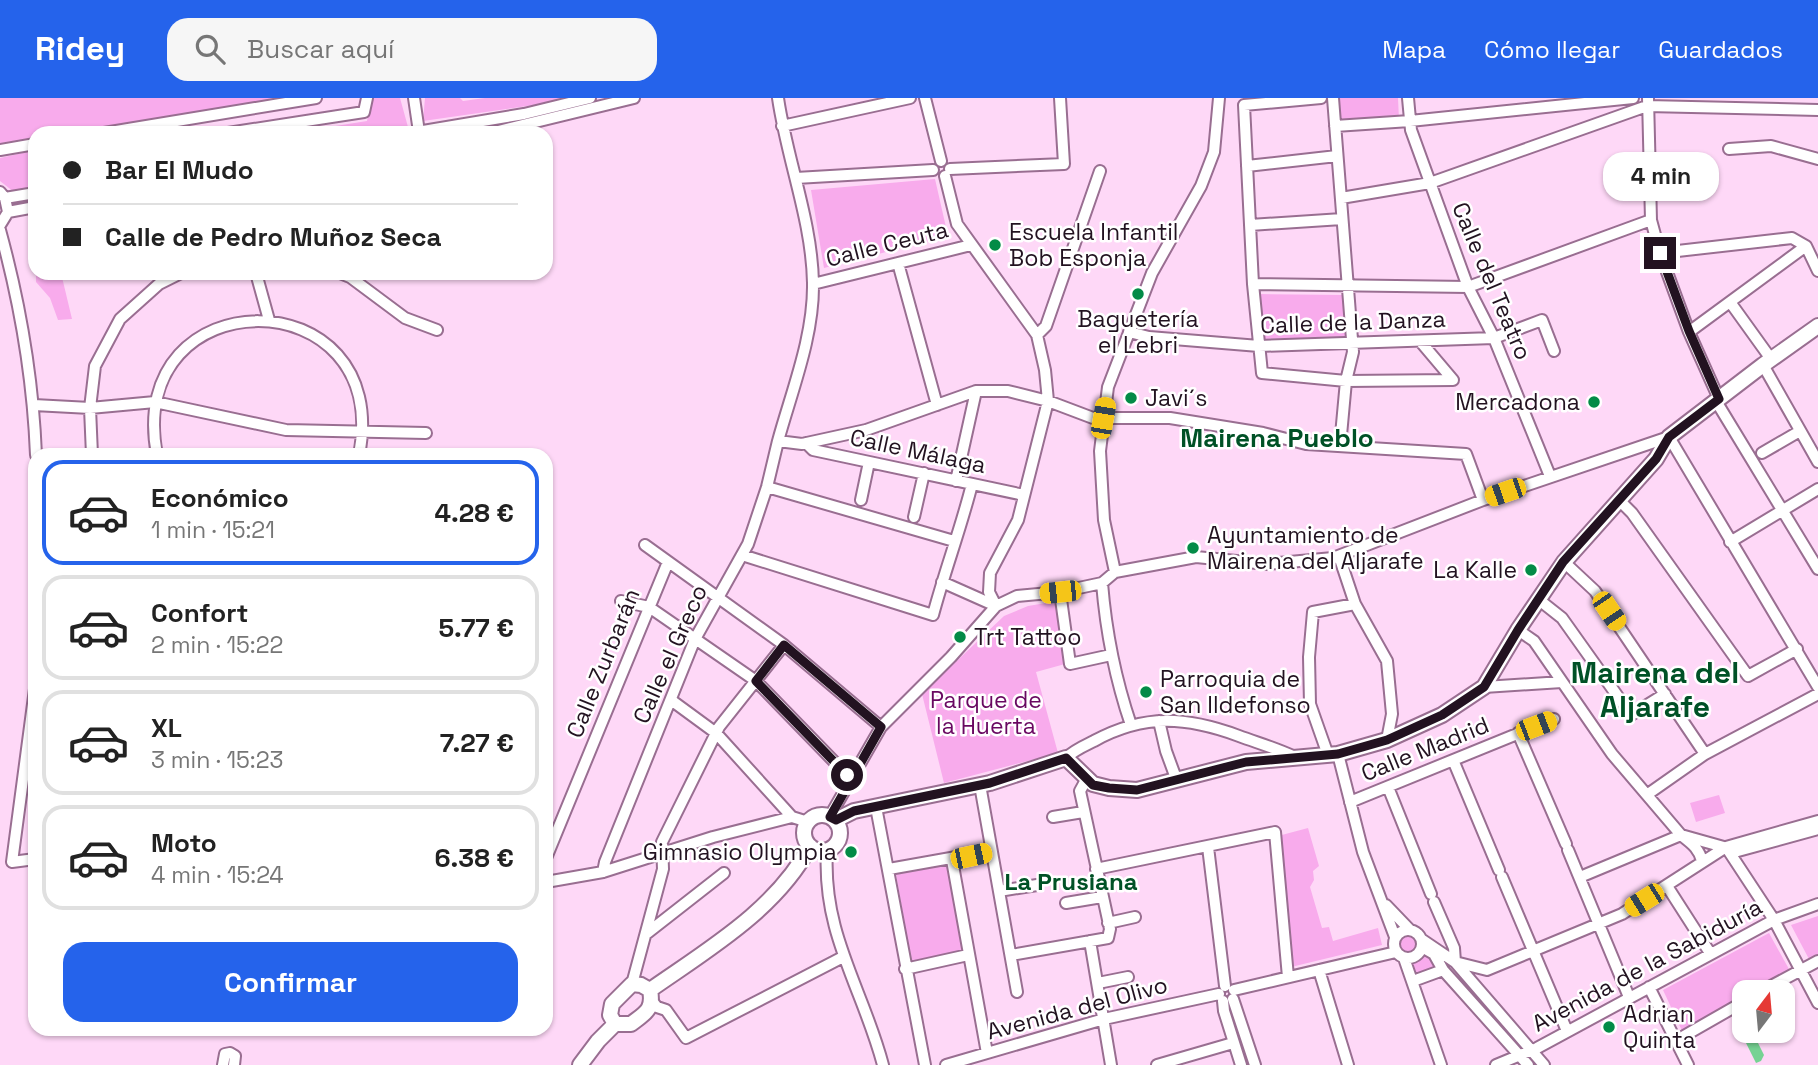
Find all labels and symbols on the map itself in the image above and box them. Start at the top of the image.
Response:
callout: 4 min [1602,152,1718,200]
street label: Calle del Teatro [1445,198,1539,364]
street label: Calle Ceuta [823,214,951,274]
place label: Escuela Infantil Bob Esponja [1009,217,1178,273]
marker: Escuela Infantil Bob Esponja [987,237,1003,253]
route end [1644,237,1676,269]
marker: Baguetería el Lebri [1130,286,1146,302]
place label: Baguetería el Lebri [1077,304,1199,360]
street label: Calle de la Danza [1260,304,1446,340]
place label: Javi´s [1145,383,1207,413]
place label: Mercadona [1455,387,1580,417]
marker: Javi´s [1123,390,1139,406]
marker: Mercadona [1586,394,1602,410]
car [1090,395,1117,441]
district label: Mairena Pueblo [1180,421,1374,455]
street label: Calle Málaga [847,422,989,480]
car [1482,475,1529,509]
place label: Ayuntamiento de Mairena del Aljarafe [1207,520,1424,576]
marker: Ayuntamiento de Mairena del Aljarafe [1185,540,1201,556]
place label: La Kalle [1433,555,1517,585]
marker: La Kalle [1523,562,1539,578]
car [1039,579,1082,605]
street label: Calle el Greco [626,580,714,728]
street label: Calle Zurbarán [559,584,647,742]
car [1589,588,1630,634]
place label: Trt Tattoo [974,622,1082,652]
marker: Trt Tattoo [952,629,968,645]
district label: Mairena del Aljarafe [1571,653,1739,726]
place label: Parroquia de San Ildefonso [1160,664,1311,720]
marker: Parroquia de San Ildefonso [1138,684,1154,700]
park label: Parque de la Huerta [930,685,1042,741]
car [1513,709,1560,743]
street label: Calle Madrid [1357,710,1493,788]
route start [831,759,863,791]
place label: Gimnasio Olympia [643,837,837,867]
car [949,841,994,871]
marker: Gimnasio Olympia [843,844,859,860]
district label: La Prusiana [1004,866,1138,897]
car [1621,880,1668,920]
street label: Avenida de la Sabiduría [1527,892,1767,1038]
street label: Avenida del Olivo [983,969,1171,1047]
north arrow [1732,980,1796,1043]
place label: Adrian Quinta [1623,999,1696,1055]
marker: Adrian Quinta [1601,1019,1617,1035]

